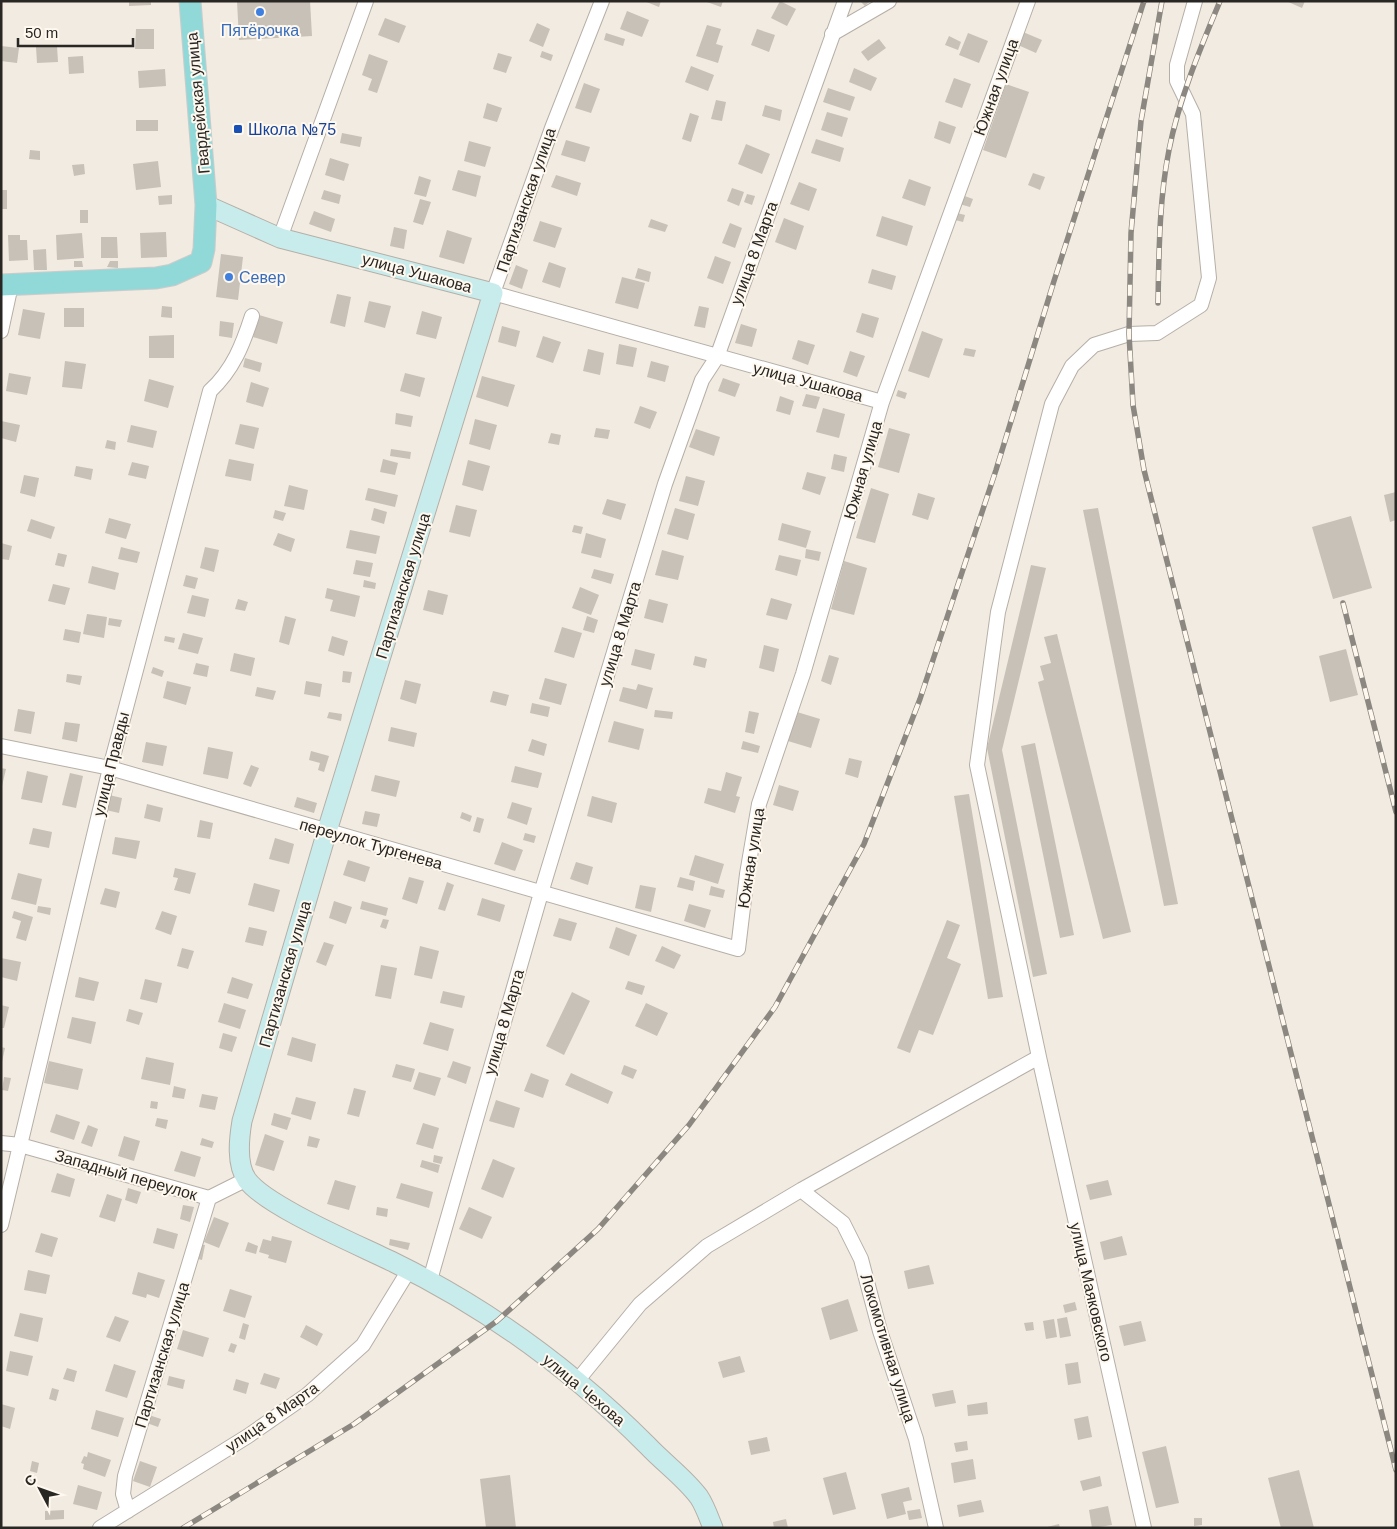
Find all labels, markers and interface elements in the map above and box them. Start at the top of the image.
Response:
marker: Пятёрочка [254,6,266,18]
scale bar [18,15,132,47]
place label: Пятёрочка [221,22,299,39]
text: 50 m [25,24,58,41]
street label: Гвардейская улица [183,31,213,174]
street label: Южная улица [971,36,1021,138]
place label: Школа №75 [248,121,336,138]
marker: Школа №75 [232,123,244,135]
street label: Партизанская улица [493,125,559,274]
street label: улица 8 Марта [727,199,781,307]
street label: улица Ушакова [360,250,474,296]
place label: Север [239,269,286,286]
marker: Север [223,271,235,283]
street label: улица Ушакова [751,359,865,405]
street label: Южная улица [841,419,885,521]
street label: Партизанская улица [373,511,433,661]
street label: улица 8 Марта [596,579,644,688]
street label: улица Правды [90,710,132,818]
street label: Южная улица [735,806,767,910]
street label: переулок Тургенева [298,815,444,873]
street label: Партизанская улица [256,899,314,1049]
street label: улица 8 Марта [481,967,527,1077]
street label: Западный переулок [53,1147,200,1204]
street label: улица Маяковского [1067,1221,1115,1363]
street label: Локомотивная улица [857,1272,919,1425]
street label: Партизанская улица [132,1280,192,1430]
street label: улица Чехова [540,1351,628,1429]
street label: улица 8 Марта [223,1379,322,1455]
north arrow [15,1464,65,1514]
text: С [21,1471,40,1490]

